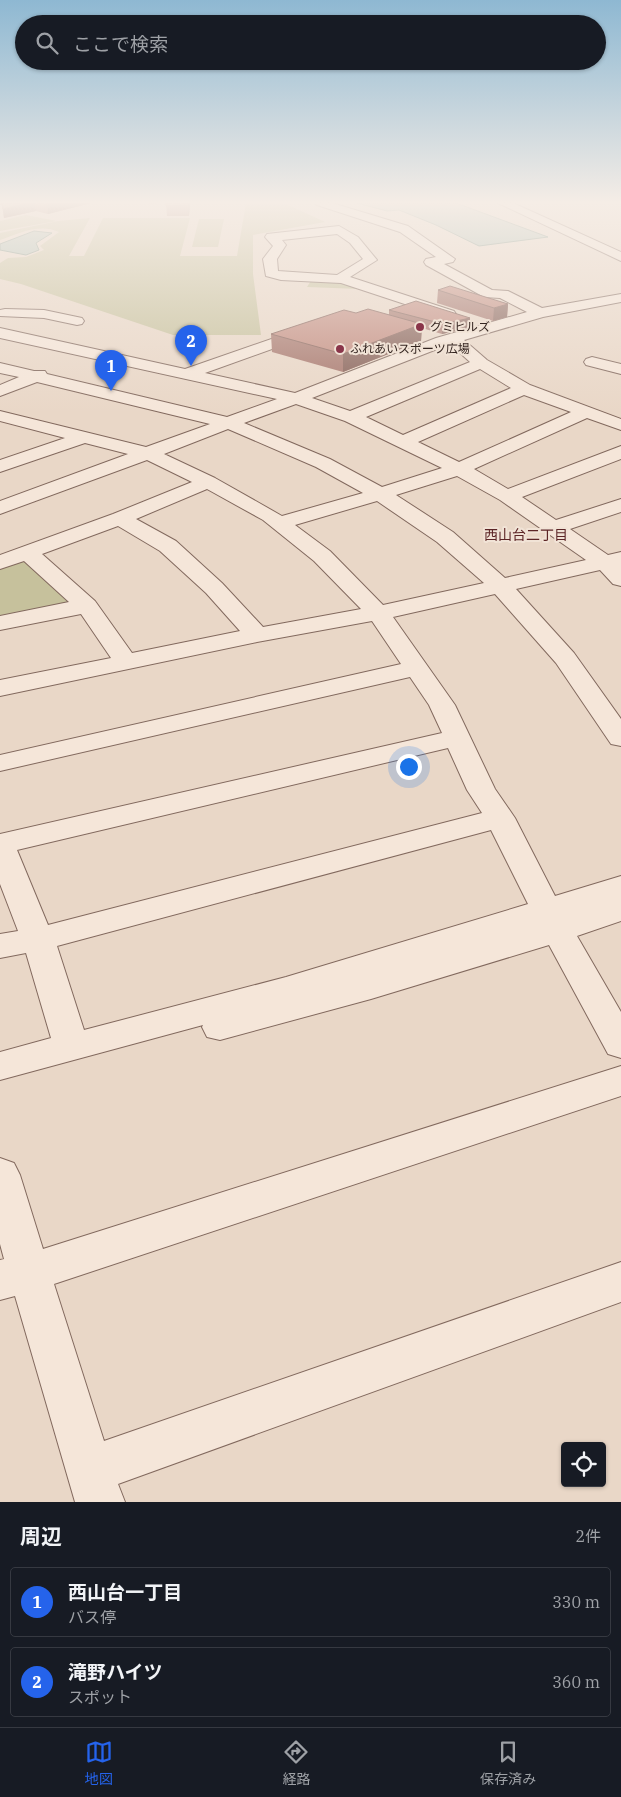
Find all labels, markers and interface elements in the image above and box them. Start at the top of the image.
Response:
search box [15,15,606,70]
icon: search [33,29,61,57]
text: ここで検索 [73,32,168,56]
place label: グミヒルズ [430,319,490,334]
marker: グミヒルズ [414,321,426,333]
pin: 2 [175,325,207,366]
place label: ふれあいスポーツ広場 [350,341,470,356]
marker: ふれあいスポーツ広場 [334,343,346,355]
pin: 1 [95,350,127,391]
district label: 西山台二丁目 [484,526,568,544]
your location [396,754,422,780]
map controls [561,1442,606,1487]
button: locate [561,1442,606,1487]
text: 周辺 [20,1522,62,1550]
text: 2件 [575,1526,601,1546]
text: 西山台一丁目 [68,1580,182,1604]
text: 1 [32,1592,42,1612]
text: 330 m [552,1592,600,1612]
text: バス停 [68,1607,116,1627]
text: 滝野ハイツ [68,1660,163,1684]
text: 2 [32,1672,42,1692]
text: 360 m [552,1672,600,1692]
text: スポット [68,1687,132,1707]
tab: 地図 [85,1738,113,1788]
tab: 経路 [282,1738,310,1788]
tab: 保存済み [480,1738,536,1788]

